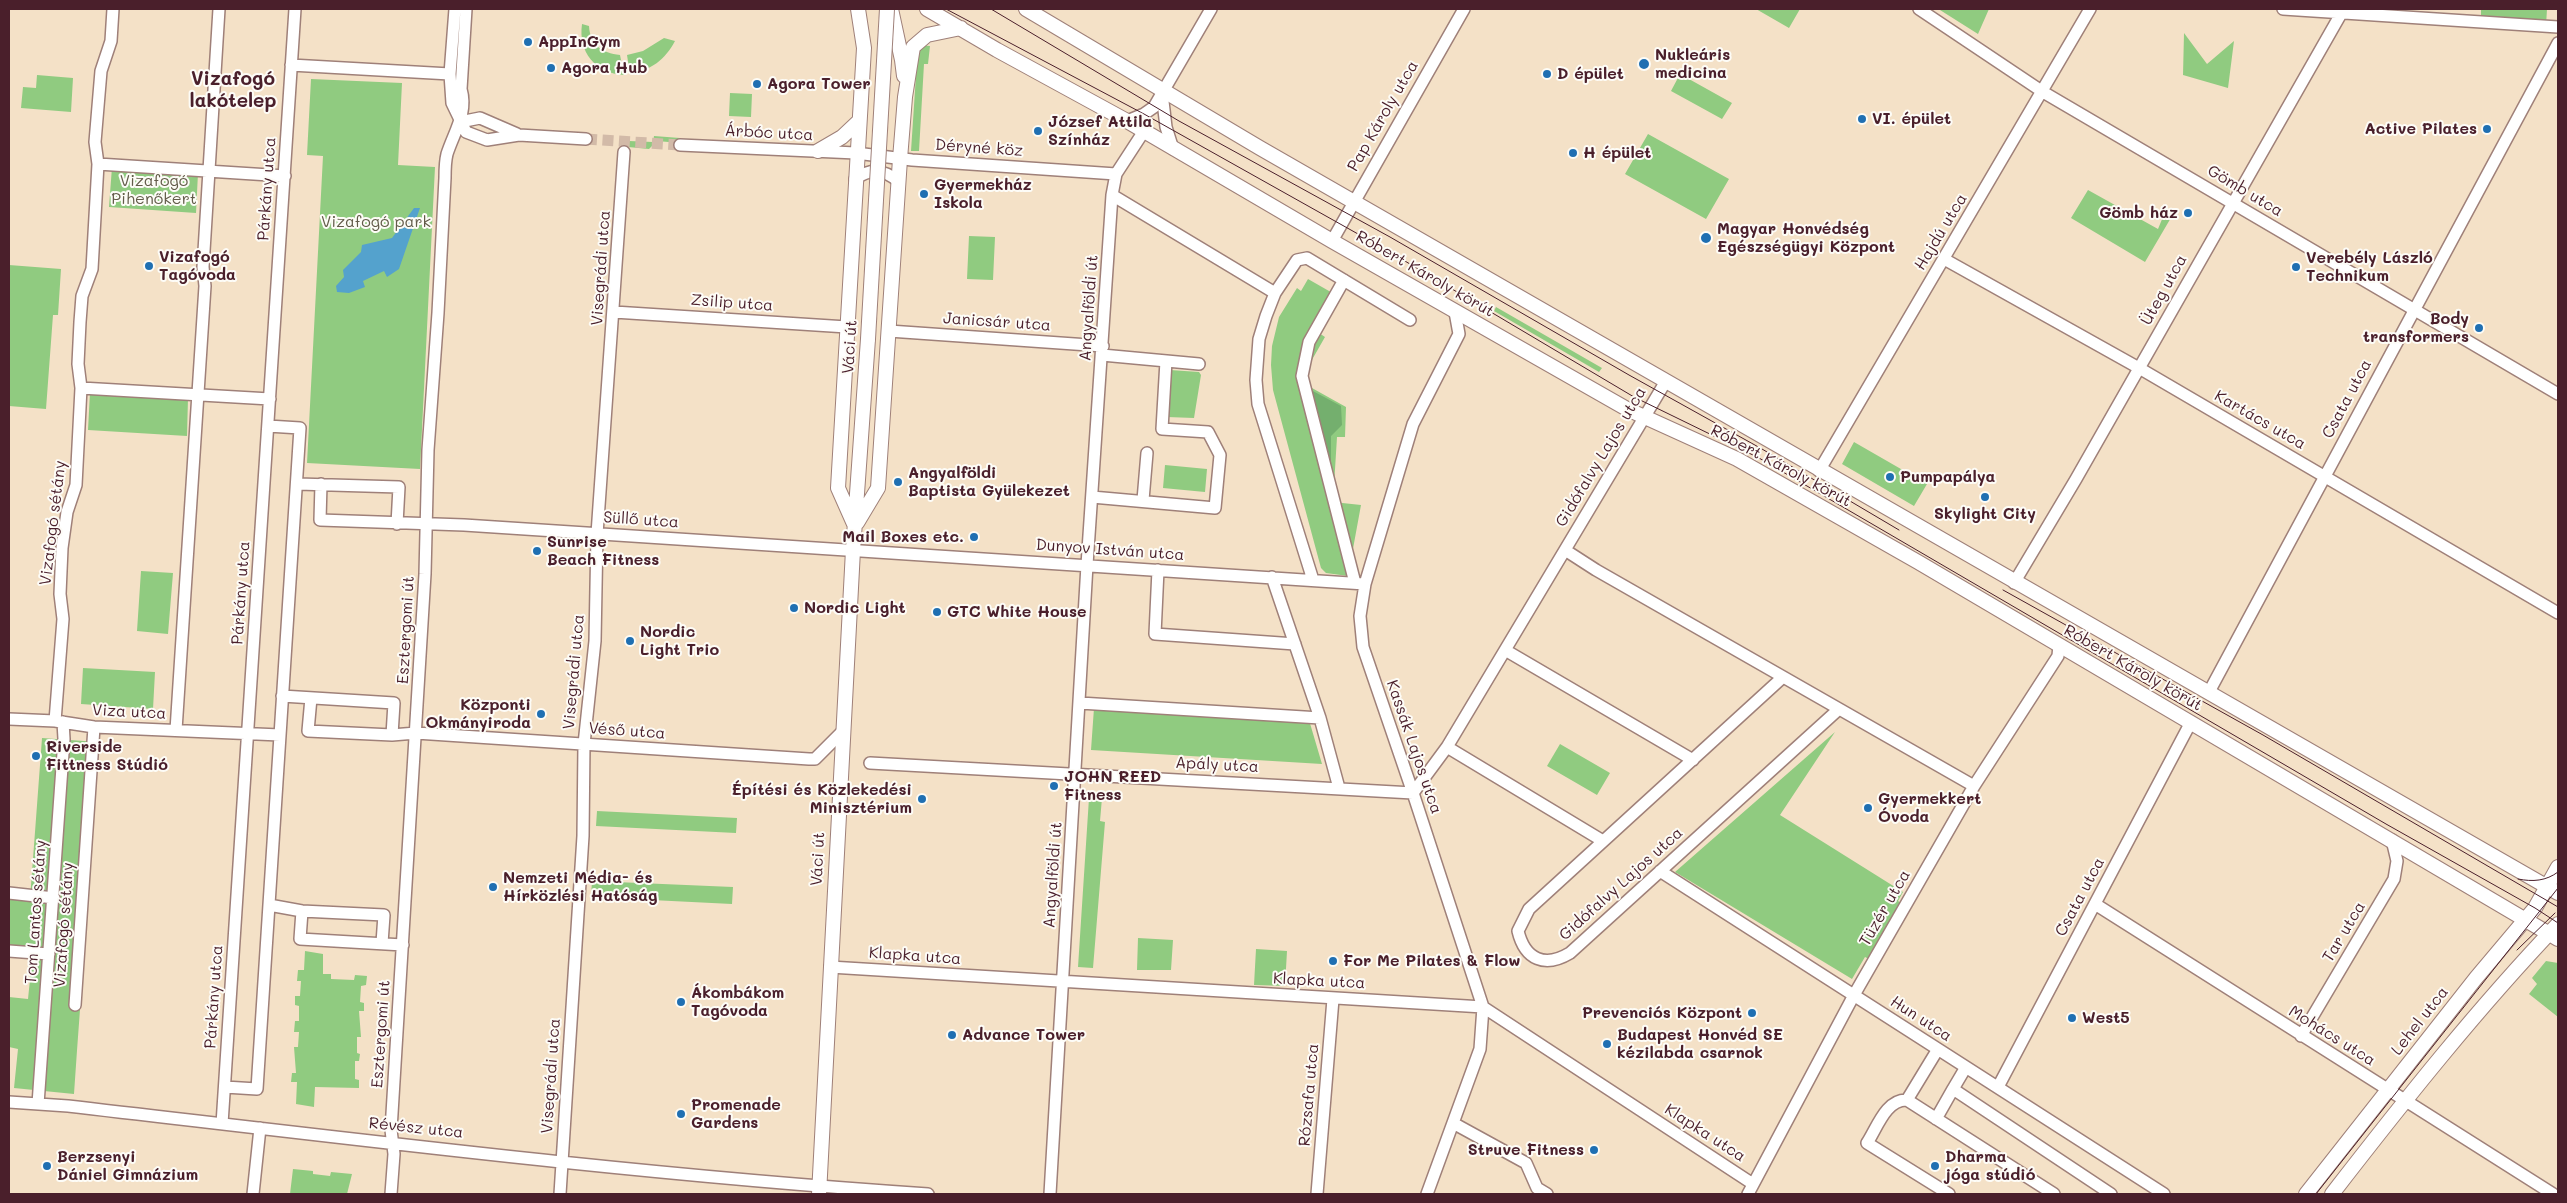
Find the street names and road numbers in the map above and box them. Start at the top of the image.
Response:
street label: Pap Károly utca [1344,57,1422,175]
street label: Árbóc utca [724,121,814,145]
street label: Déryné köz [934,135,1024,161]
street label: Párkány utca [254,137,280,241]
street label: Gömb utca [2204,161,2286,221]
street label: Hajdú utca [1911,190,1971,274]
street label: Visegrádi utca [587,210,615,326]
street label: Róbert Károly körút [1352,227,1498,321]
street label: Üteg utca [2137,252,2191,328]
street label: Angyalföldi út [1076,254,1102,362]
street label: Zsilip utca [690,291,774,315]
street label: Janicsár utca [942,309,1052,335]
street label: Váci út [839,319,861,375]
street label: Csata utca [2318,356,2376,442]
street label: Gidófalvy Lajos utca [1552,384,1650,530]
street label: Kartács utca [2211,386,2309,454]
street label: Róbert Károly körút [1707,421,1855,511]
street label: Vizafogó sétány [36,460,70,586]
street label: Süllő utca [603,508,679,532]
street label: Dunyov István utca [1035,535,1185,565]
street label: Párkány utca [228,541,254,645]
street label: Esztergomi út [394,575,418,685]
street label: Visegrádi utca [559,614,589,730]
street label: Róbert Károly körút [2060,621,2206,715]
street label: Kassák Lajos utca [1382,678,1446,816]
street label: Viza utca [91,700,167,724]
street label: Véső utca [588,719,666,743]
street label: Apály utca [1175,753,1259,777]
street label: Angyalföldi út [1040,821,1066,929]
street label: Gidófalvy Lajos utca [1555,823,1687,945]
street label: Váci út [807,831,829,887]
street label: Tom Lantos sétány [21,839,51,985]
street label: Csata utca [2051,854,2109,940]
street label: Vizafogó sétány [50,862,78,988]
street label: Tüzér utca [1855,866,1915,950]
street label: Tar utca [2318,898,2370,966]
street label: Klapka utca [868,943,962,969]
street label: Párkány utca [201,945,227,1049]
street label: Klapka utca [1272,969,1366,993]
street label: Esztergomi út [368,979,394,1089]
street label: Lehel utca [2387,983,2453,1059]
street label: Hun utca [1887,992,1955,1046]
street label: Mohács utca [2285,1002,2379,1070]
street label: Visegrádi utca [537,1018,565,1134]
street label: Rózsafa utca [1295,1043,1323,1147]
street label: Klapka utca [1661,1100,1749,1166]
street label: Révész utca [368,1113,464,1143]

